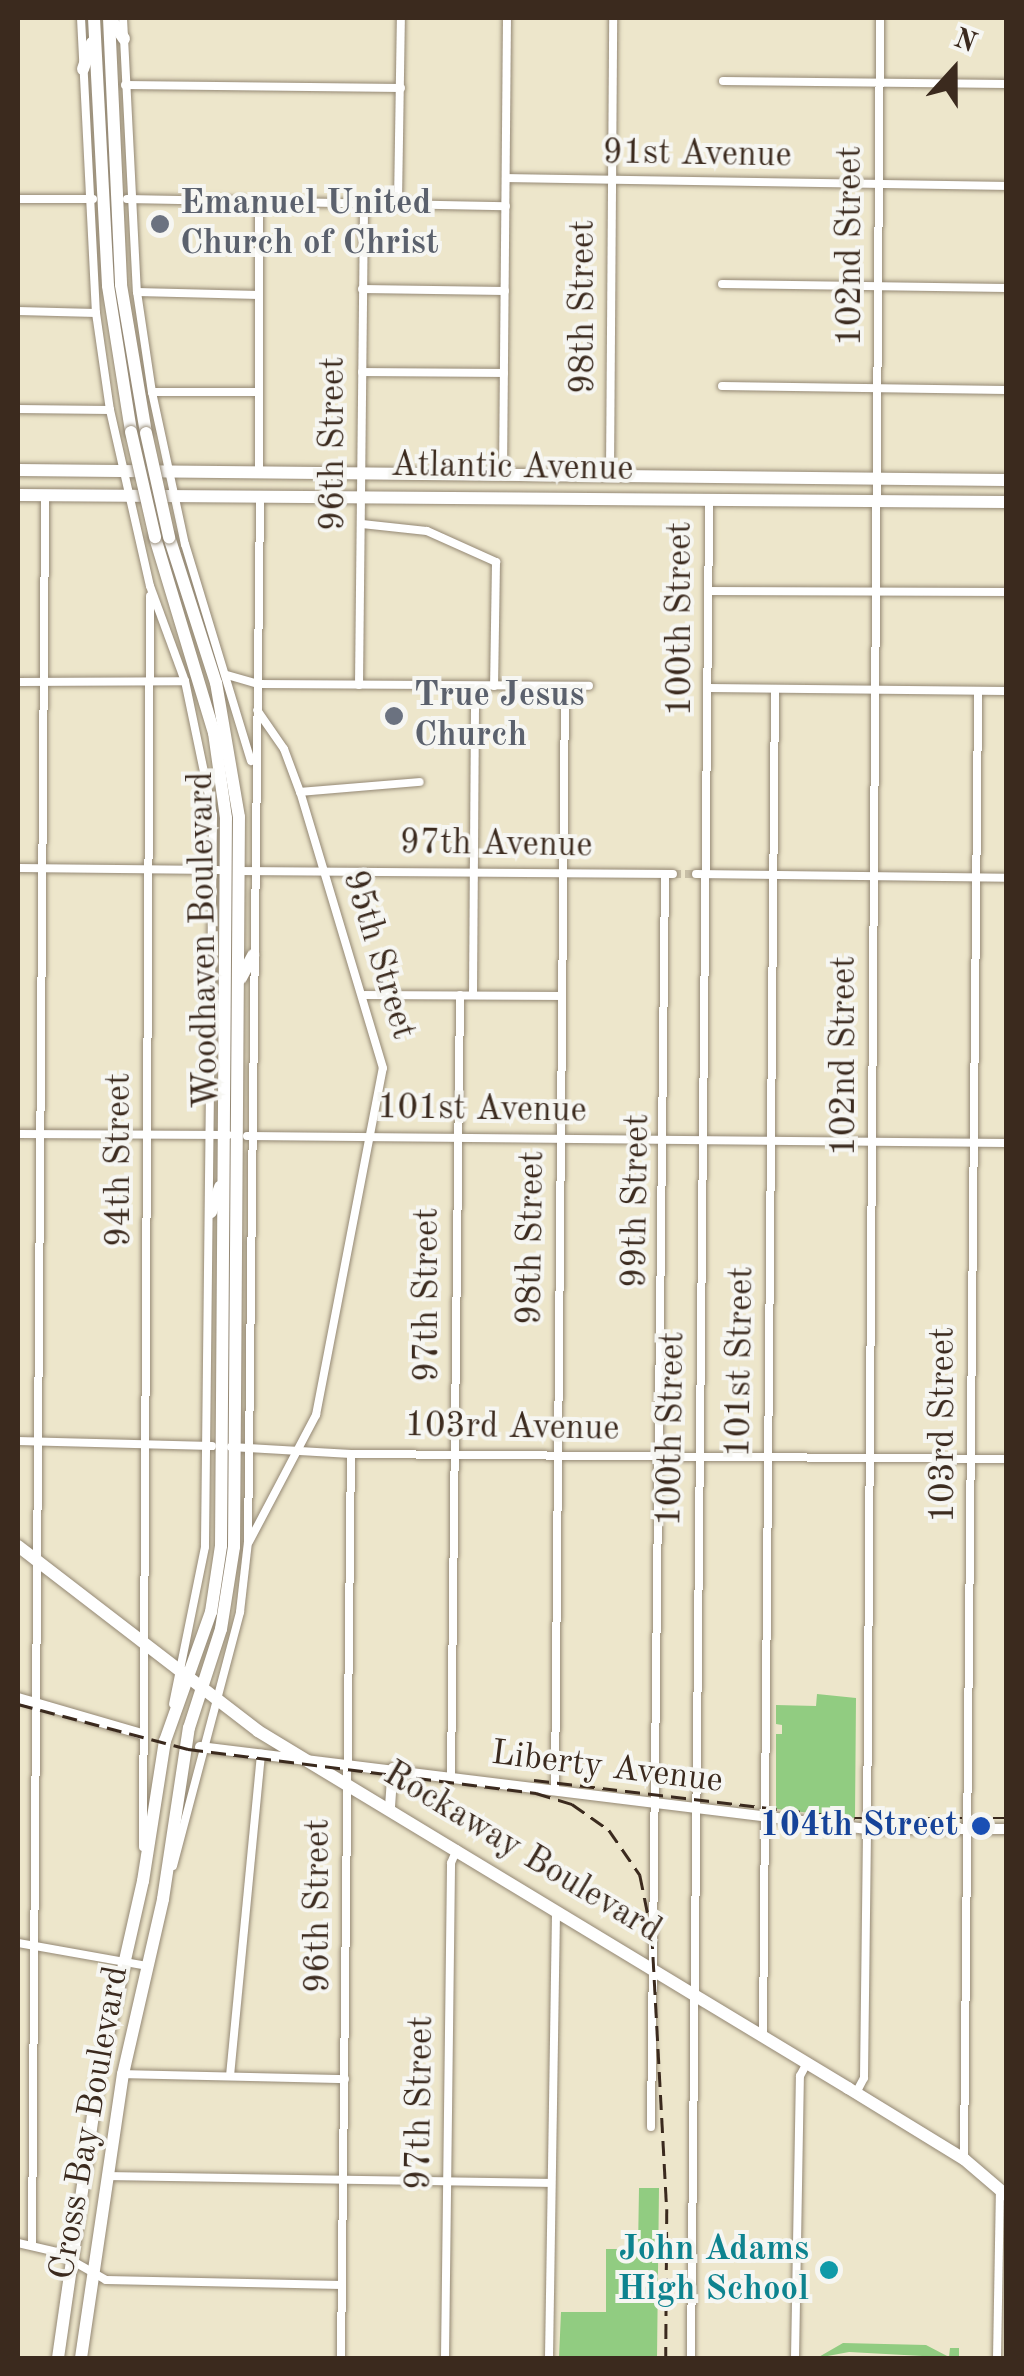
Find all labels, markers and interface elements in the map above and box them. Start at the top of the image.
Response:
north arrow [904,20,1004,120]
text: N [950,25,980,59]
street label: 91st Avenue [602,132,792,178]
street label: 102nd Street [830,146,872,346]
place label: Emanuel United Church of Christ [180,183,439,265]
marker: Emanuel United Church of Christ [149,213,171,235]
street label: 98th Street [563,220,605,394]
street label: 96th Street [313,357,355,531]
street label: Atlantic Avenue [390,445,634,491]
street label: 100th Street [660,522,702,716]
place label: True Jesus Church [414,675,585,757]
marker: True Jesus Church [383,705,405,727]
street label: Woodhaven Boulevard [181,771,229,1109]
street label: 97th Avenue [399,822,593,868]
street label: 95th Street [332,865,424,1045]
street label: 102nd Street [824,956,866,1156]
street label: 94th Street [99,1073,141,1247]
street label: 101st Avenue [377,1087,587,1133]
street label: 99th Street [614,1113,660,1289]
street label: 98th Street [509,1150,555,1326]
street label: 97th Street [407,1208,449,1382]
street label: 101st Street [718,1266,764,1458]
street label: 103rd Street [923,1327,965,1523]
street label: 100th Street [649,1331,695,1527]
street label: 103rd Avenue [404,1405,620,1451]
street label: Liberty Avenue [489,1733,725,1803]
street label: Rockaway Boulevard [376,1753,668,1953]
place label: 104th Street [760,1805,958,1847]
marker: 104th Street [968,1813,994,1839]
street label: 96th Street [298,1819,340,1993]
street label: Cross Bay Boulevard [42,1963,138,2283]
street label: 97th Street [398,2015,444,2191]
place label: John Adams High School [617,2229,809,2311]
marker: John Adams High School [818,2259,840,2281]

